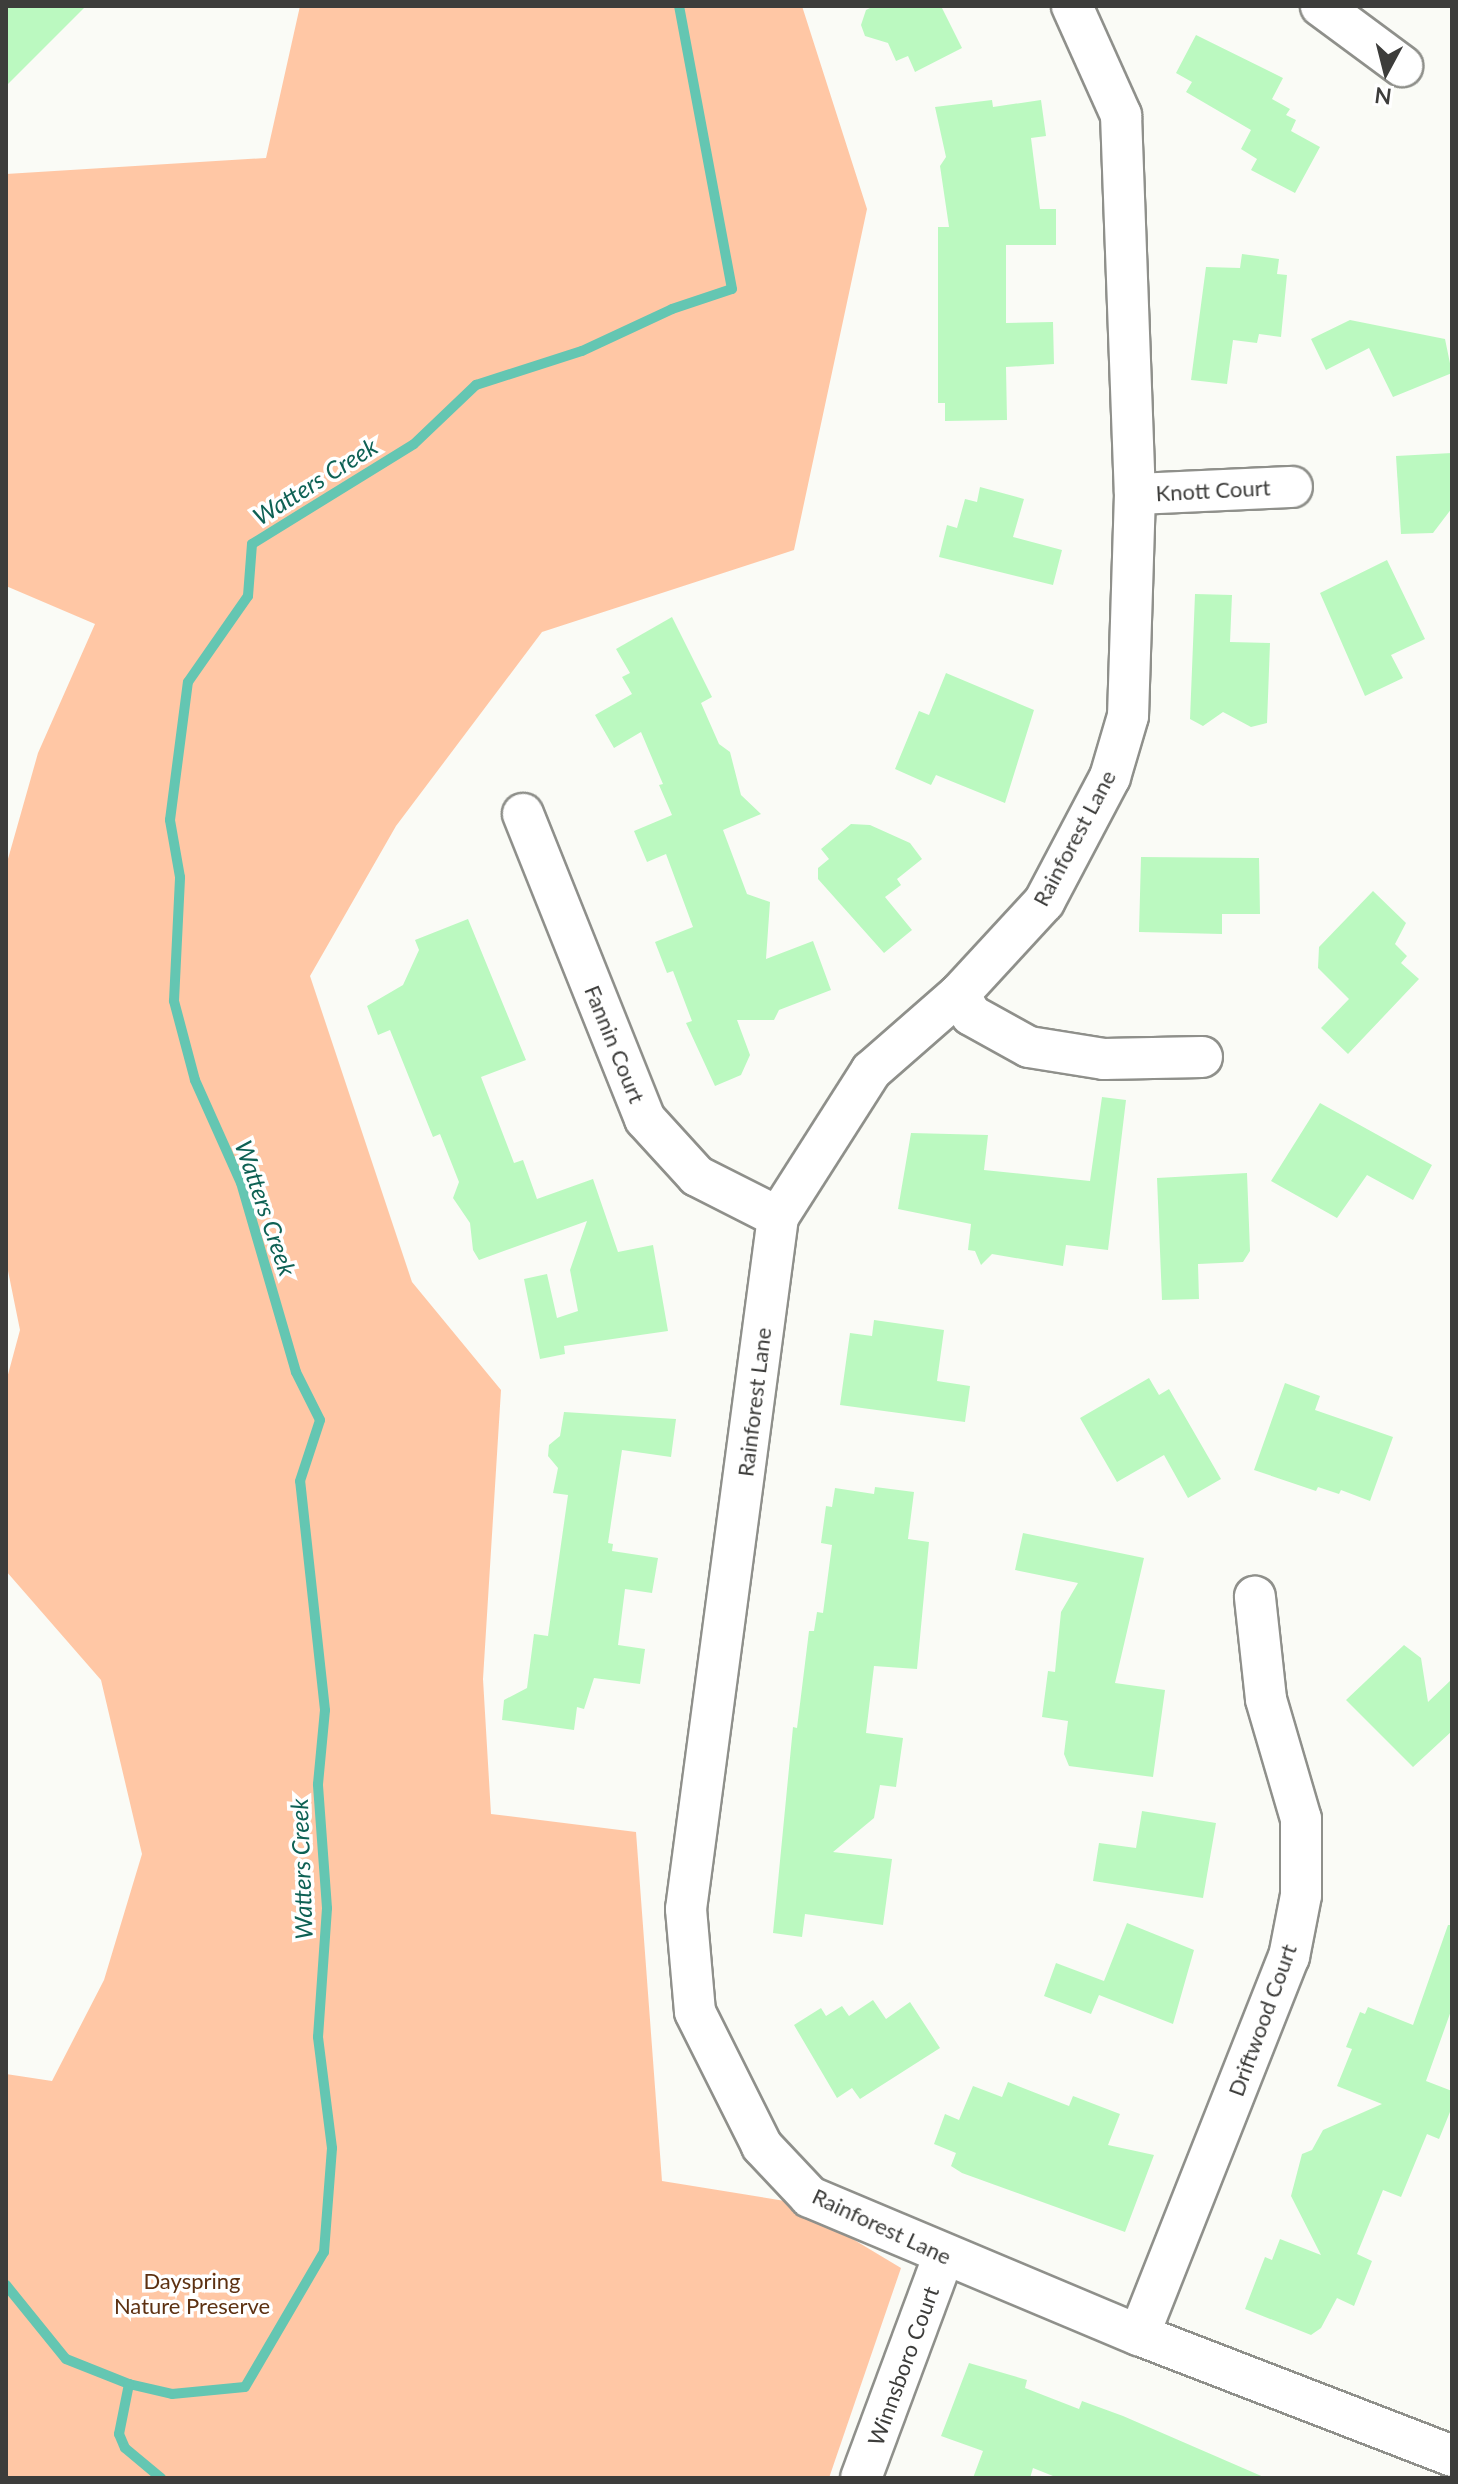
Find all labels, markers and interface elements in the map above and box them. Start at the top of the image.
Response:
north arrow [1346,32,1426,112]
text: N [1373,82,1393,111]
water label: Watters Creek [248,431,382,531]
street label: Knott Court [1155,474,1271,506]
street label: Rainforest Lane [1027,766,1121,910]
street label: Fannin Court [579,981,651,1107]
water label: Watters Creek [229,1137,303,1279]
street label: Rainforest Lane [732,1326,776,1478]
water label: Watters Creek [284,1798,318,1940]
street label: Driftwood Court [1222,1940,1302,2100]
street label: Rainforest Lane [808,2182,956,2270]
park label: Dayspring Nature Preserve [114,2267,270,2318]
street label: Winnsboro Court [862,2283,944,2449]

